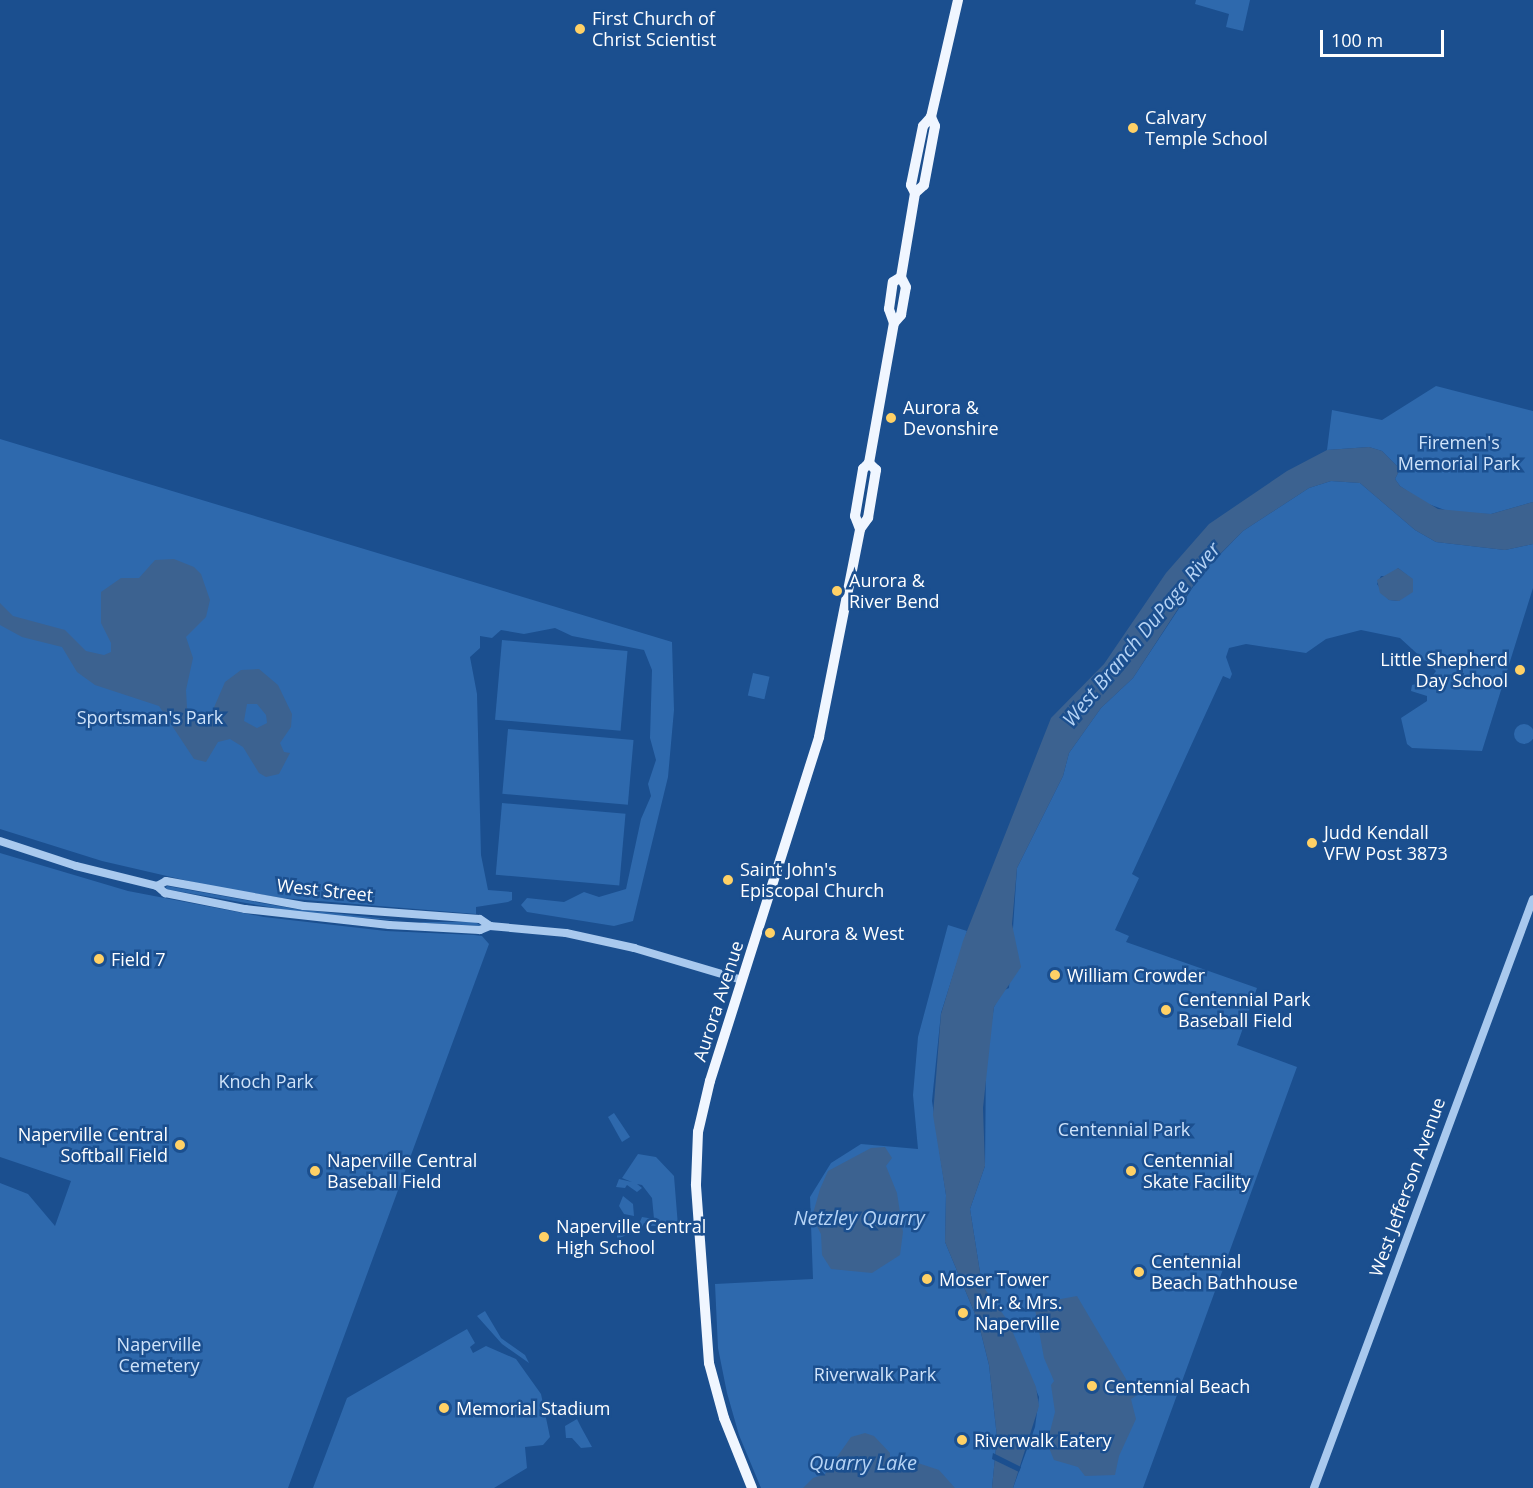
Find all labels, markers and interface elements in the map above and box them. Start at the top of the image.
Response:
place label: First Church of Christ Scientist [592,8,716,50]
scale bar [1323,18,1448,56]
marker: First Church of Christ Scientist [573,22,587,36]
text: 100 m [1331,28,1383,52]
place label: Calvary Temple School [1145,107,1268,150]
marker: Calvary Temple School [1126,121,1140,135]
place label: Aurora & Devonshire [903,397,999,440]
marker: Aurora & Devonshire [884,411,898,425]
park label: Firemen's Memorial Park [1398,432,1520,474]
water label: West Branch DuPage River [1057,537,1225,731]
place label: Aurora & River Bend [849,570,940,612]
marker: Aurora & River Bend [830,584,844,598]
place label: Little Shepherd Day School [1380,649,1508,692]
marker: Little Shepherd Day School [1513,663,1527,677]
park label: Sportsman's Park [77,706,223,728]
place label: Judd Kendall VFW Post 3873 [1324,822,1448,864]
marker: Judd Kendall VFW Post 3873 [1305,836,1319,850]
place label: Saint John's Episcopal Church [740,859,884,902]
marker: Saint John's Episcopal Church [721,873,735,887]
street label: West Street [276,874,374,906]
place label: Aurora & West [782,922,904,944]
marker: Aurora & West [763,926,777,940]
street label: Aurora Avenue [688,938,748,1064]
place label: Field 7 [111,948,165,970]
marker: Field 7 [92,952,106,966]
place label: William Crowder [1067,964,1205,986]
marker: William Crowder [1048,968,1062,982]
place label: Centennial Park Baseball Field [1178,989,1310,1032]
marker: Centennial Park Baseball Field [1159,1003,1173,1017]
park label: Knoch Park [219,1070,313,1092]
street label: West Jefferson Avenue [1365,1095,1449,1279]
park label: Centennial Park [1058,1118,1190,1140]
place label: Naperville Central Softball Field [18,1124,168,1166]
marker: Naperville Central Softball Field [173,1138,187,1152]
place label: Naperville Central Baseball Field [327,1150,477,1192]
place label: Centennial Skate Facility [1143,1150,1251,1192]
marker: Naperville Central Baseball Field [308,1164,322,1178]
marker: Centennial Skate Facility [1124,1164,1138,1178]
water label: Netzley Quarry [793,1205,925,1229]
place label: Naperville Central High School [556,1216,706,1258]
marker: Naperville Central High School [537,1230,551,1244]
place label: Centennial Beach Bathhouse [1151,1251,1298,1294]
marker: Centennial Beach Bathhouse [1132,1265,1146,1279]
place label: Moser Tower [939,1268,1049,1290]
marker: Moser Tower [920,1272,934,1286]
place label: Mr. & Mrs. Naperville [975,1292,1063,1334]
marker: Mr. & Mrs. Naperville [956,1306,970,1320]
park label: Naperville Cemetery [117,1334,201,1376]
park label: Riverwalk Park [814,1363,936,1385]
place label: Centennial Beach [1104,1375,1250,1397]
marker: Centennial Beach [1085,1379,1099,1393]
place label: Memorial Stadium [456,1397,610,1419]
marker: Memorial Stadium [437,1401,451,1415]
place label: Riverwalk Eatery [974,1429,1112,1451]
marker: Riverwalk Eatery [955,1433,969,1447]
water label: Quarry Lake [809,1450,917,1474]

